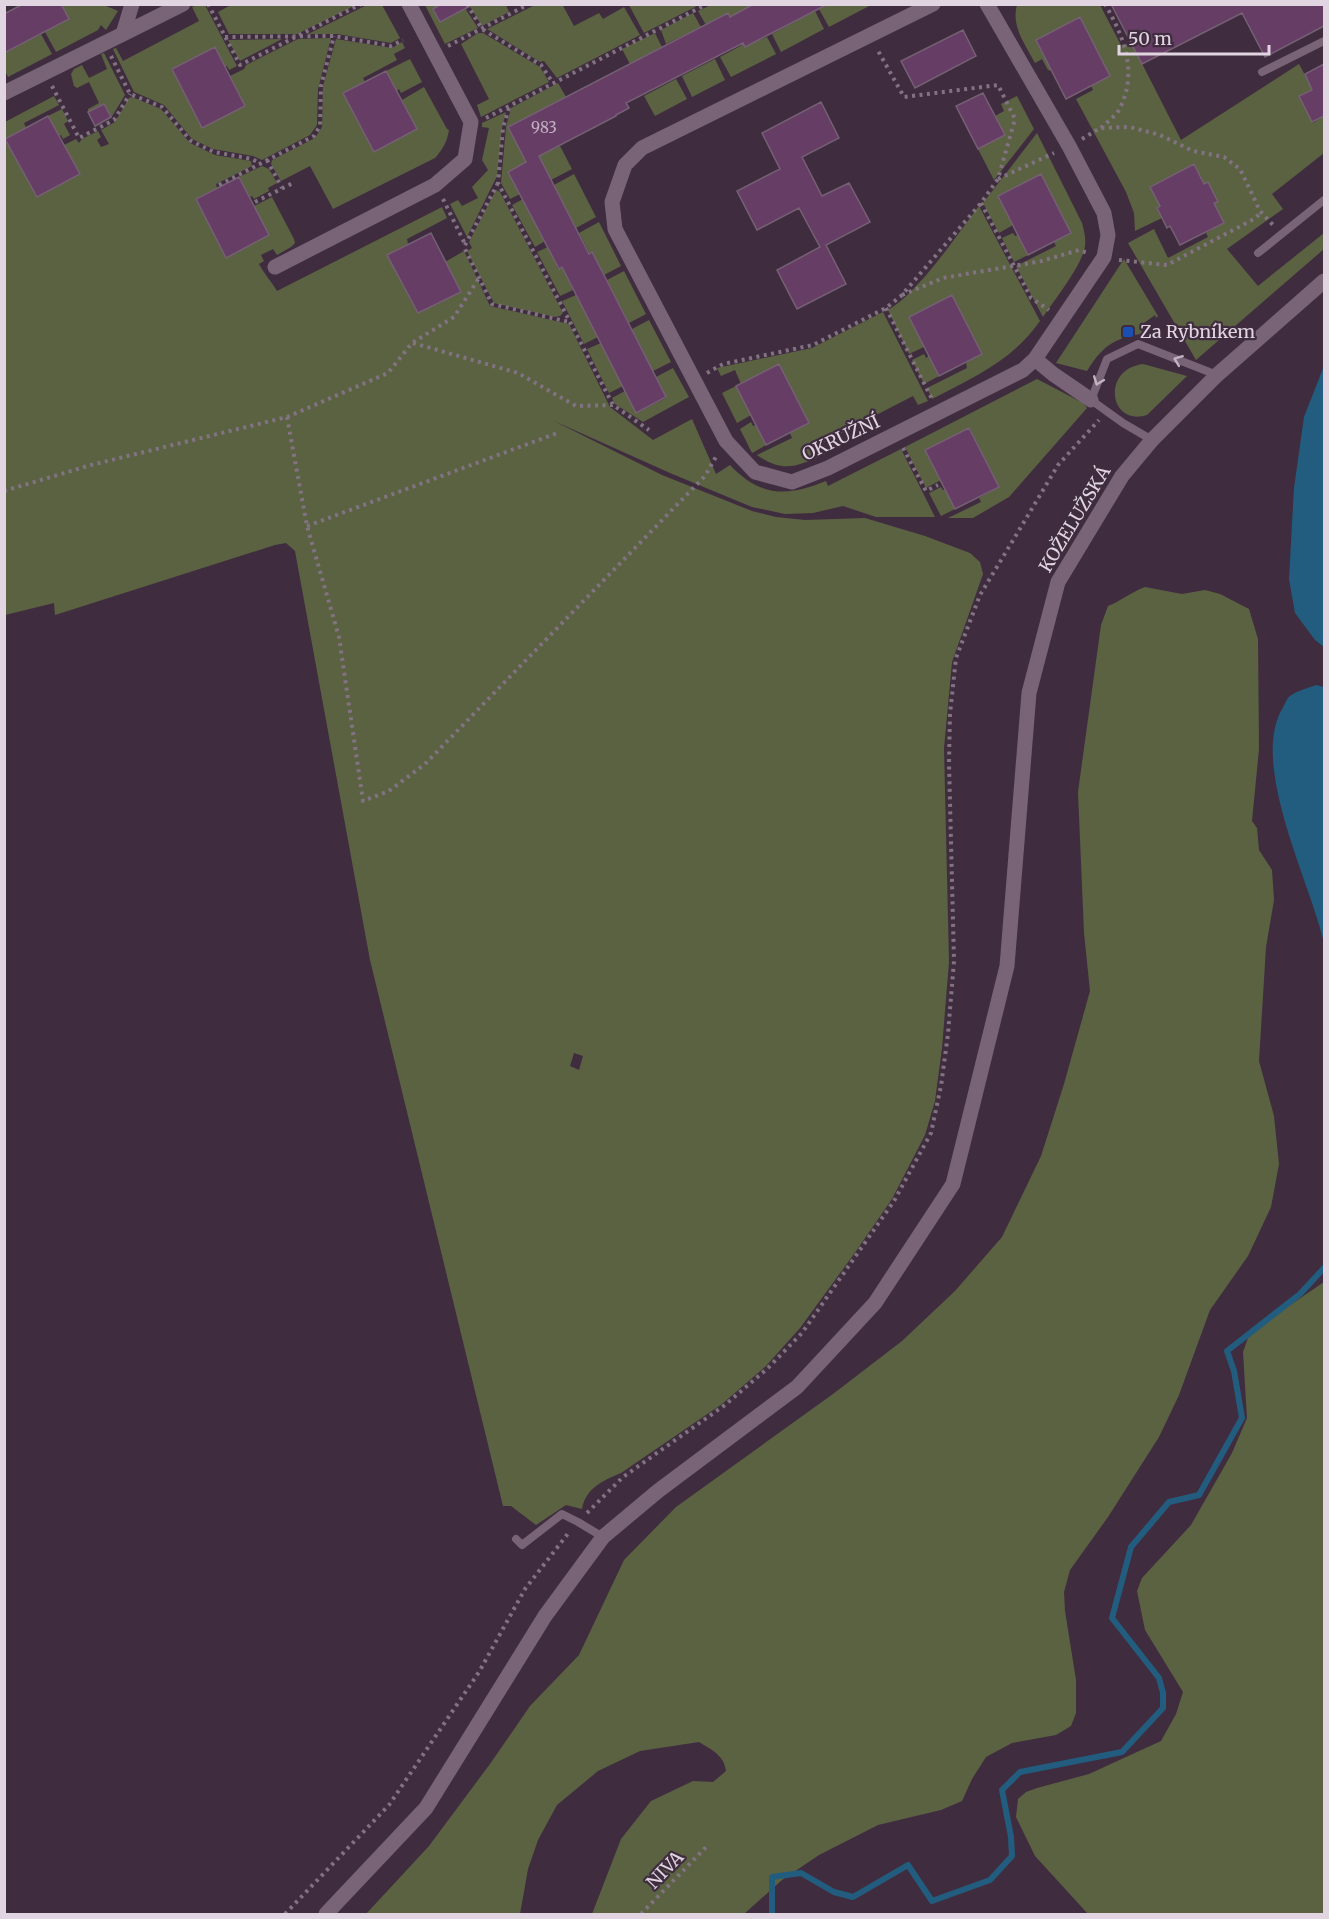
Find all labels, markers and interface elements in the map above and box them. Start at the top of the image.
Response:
scale bar [1119,18,1269,56]
text: 50 m [1128,27,1172,50]
house number: 983 [531,118,557,137]
place label: Za Rybníkem [1140,320,1255,343]
marker: Za Rybníkem [1121,325,1135,339]
one-way arrow [1173,354,1184,367]
one-way arrow [1093,375,1106,386]
street label: OKRUŽNÍ [798,409,884,466]
street label: KOŽELUŽSKÁ [1034,461,1116,576]
street label: NIVA [641,1846,688,1893]

